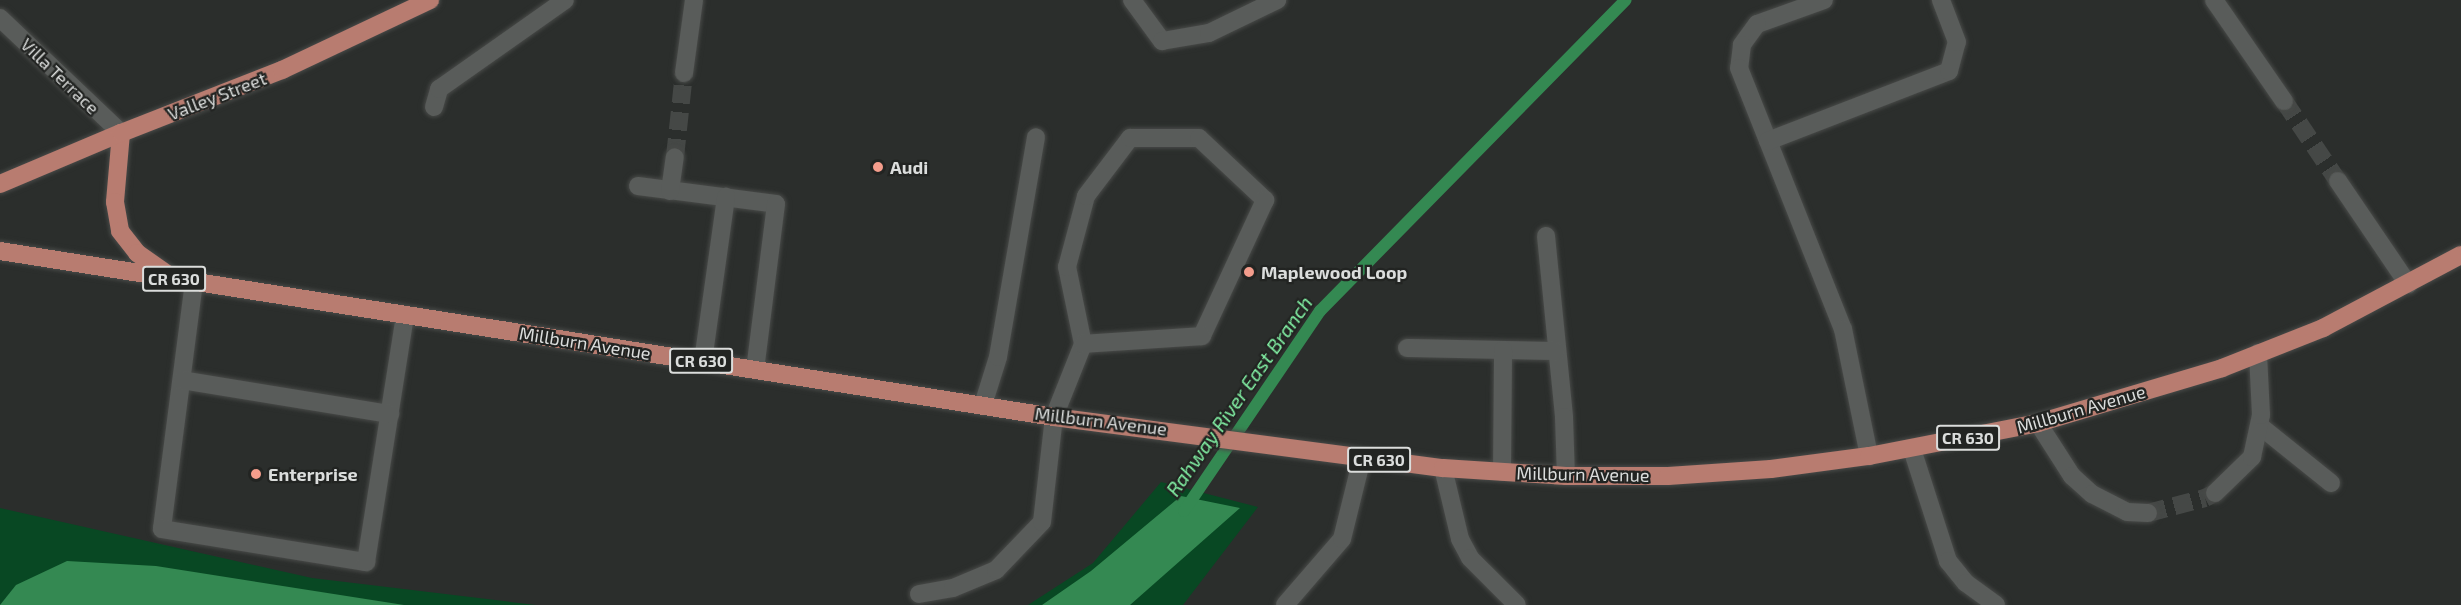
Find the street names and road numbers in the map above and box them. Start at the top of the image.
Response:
street label: Villa Terrace [16,33,104,119]
street label: Valley Street [164,67,270,125]
road number: CR 630 [141,266,207,292]
street label: Millburn Avenue [517,322,653,364]
road number: CR 630 [668,348,734,374]
street label: Millburn Avenue [2014,380,2148,438]
street label: Millburn Avenue [1033,402,1169,440]
road number: CR 630 [1935,425,2001,451]
road number: CR 630 [1346,447,1412,473]
street label: Millburn Avenue [1516,462,1650,486]

